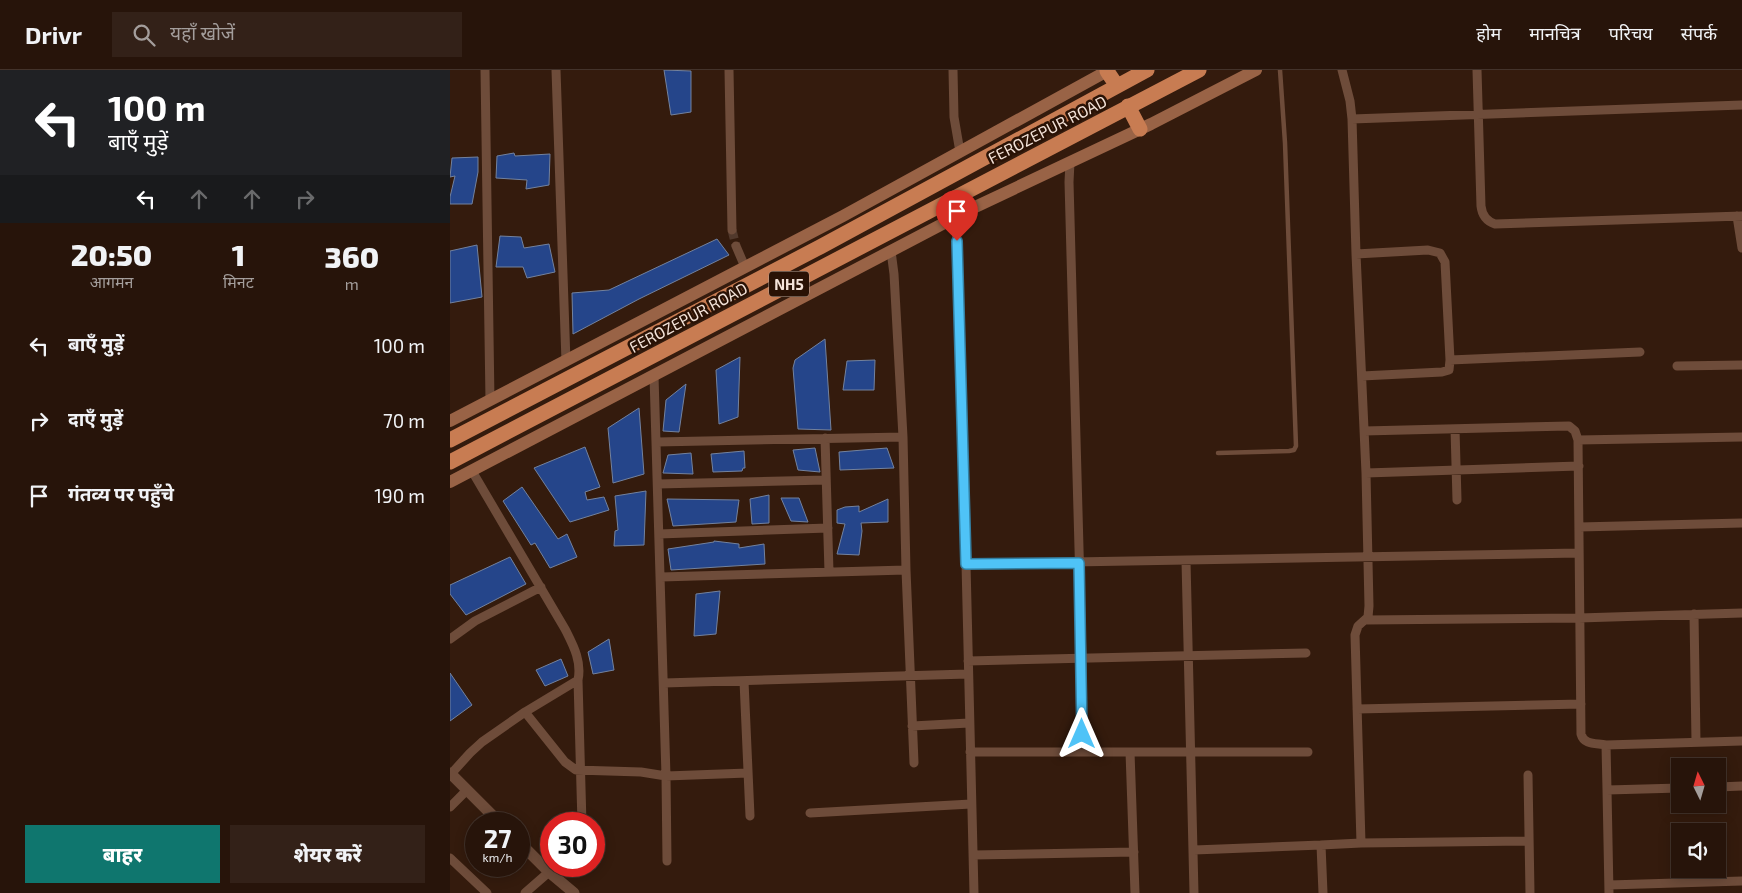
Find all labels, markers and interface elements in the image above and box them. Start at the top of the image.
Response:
search box [112,12,462,57]
text: Drivr [25,20,82,49]
icon: search [130,21,158,49]
text: यहाँ खोजें [170,21,235,44]
text: होम [1476,22,1501,44]
text: मानचित्र [1529,22,1581,44]
text: परिचय [1609,22,1653,44]
text: संपर्क [1681,22,1717,44]
text: 100 m [108,86,206,128]
icon: left [25,90,90,155]
street label: FEROZEPUR ROAD [984,91,1110,167]
text: बाएँ मुड़ें [108,128,168,154]
icon: left [132,185,160,213]
icon: ahead [185,185,213,213]
icon: ahead [238,185,266,213]
icon: right [291,185,319,213]
pin [936,190,978,241]
icon: arrive [943,197,971,225]
text: 20:50 [71,236,152,272]
text: 1 [232,236,245,272]
text: 360 [325,238,379,274]
text: आगमन [90,272,133,291]
text: मिनट [223,272,254,291]
road number: NH5 [769,272,809,296]
text: m [345,274,359,293]
street label: FEROZEPUR ROAD [626,278,750,356]
icon: left [25,332,53,360]
text: बाएँ मुड़ें [68,332,124,355]
text: 100 m [374,334,425,357]
icon: right [25,407,53,435]
text: दाएँ मुड़ें [68,407,123,430]
text: 70 m [383,409,425,432]
icon: arrive [25,482,53,510]
text: गंतव्य पर पहुँचे [68,482,174,505]
text: 190 m [374,484,425,507]
position arrow [1055,707,1107,759]
north arrow [1671,758,1726,812]
map controls [1671,758,1726,878]
speed limit sign: 30 [540,812,605,877]
text: 27 [484,823,511,853]
button: sound [1671,823,1726,878]
button: बाहर [25,825,220,883]
button: शेयर करें [230,825,425,883]
text: km/h [483,850,512,864]

